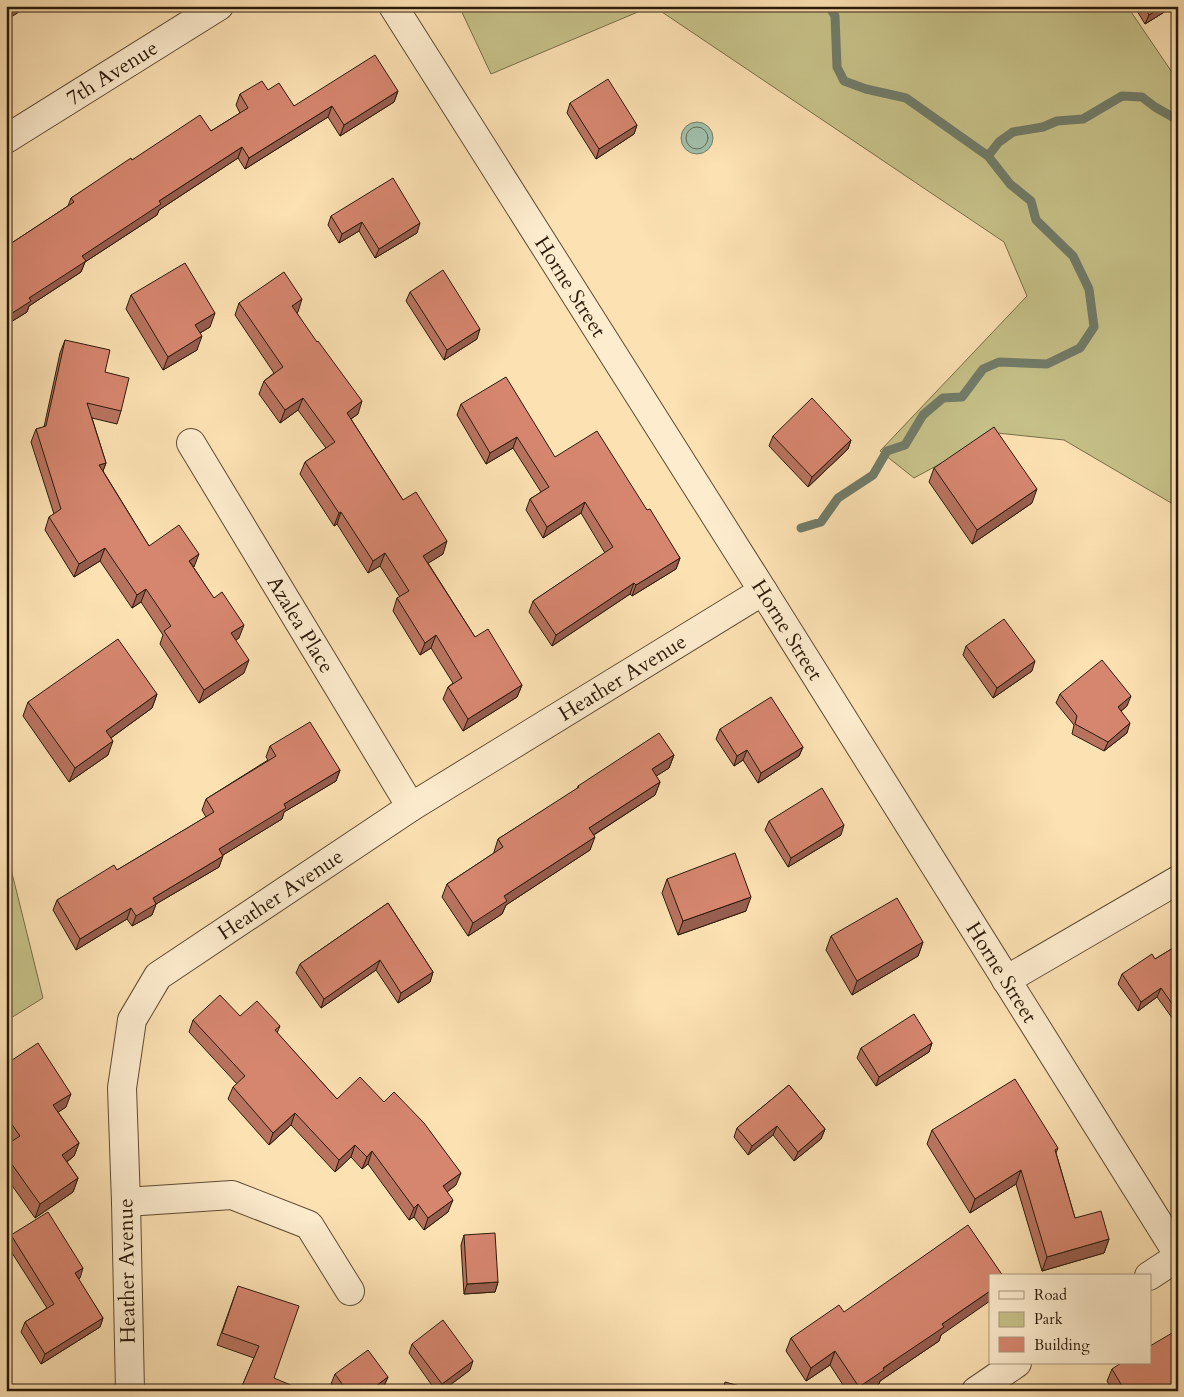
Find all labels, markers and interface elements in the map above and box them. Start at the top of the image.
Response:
street label: 7th Avenue [61,33,163,112]
street label: Horne Street [528,231,613,343]
street label: Azalea Place [260,570,341,679]
street label: Horne Street [745,574,830,686]
street label: Heather Avenue [553,627,692,728]
street label: Heather Avenue [212,842,349,947]
street label: Horne Street [959,916,1044,1029]
street label: Heather Avenue [111,1198,143,1344]
legend [989,1274,1152,1364]
text: Road [1034,1285,1067,1305]
text: Park [1034,1309,1063,1329]
text: Building [1034,1335,1090,1355]

